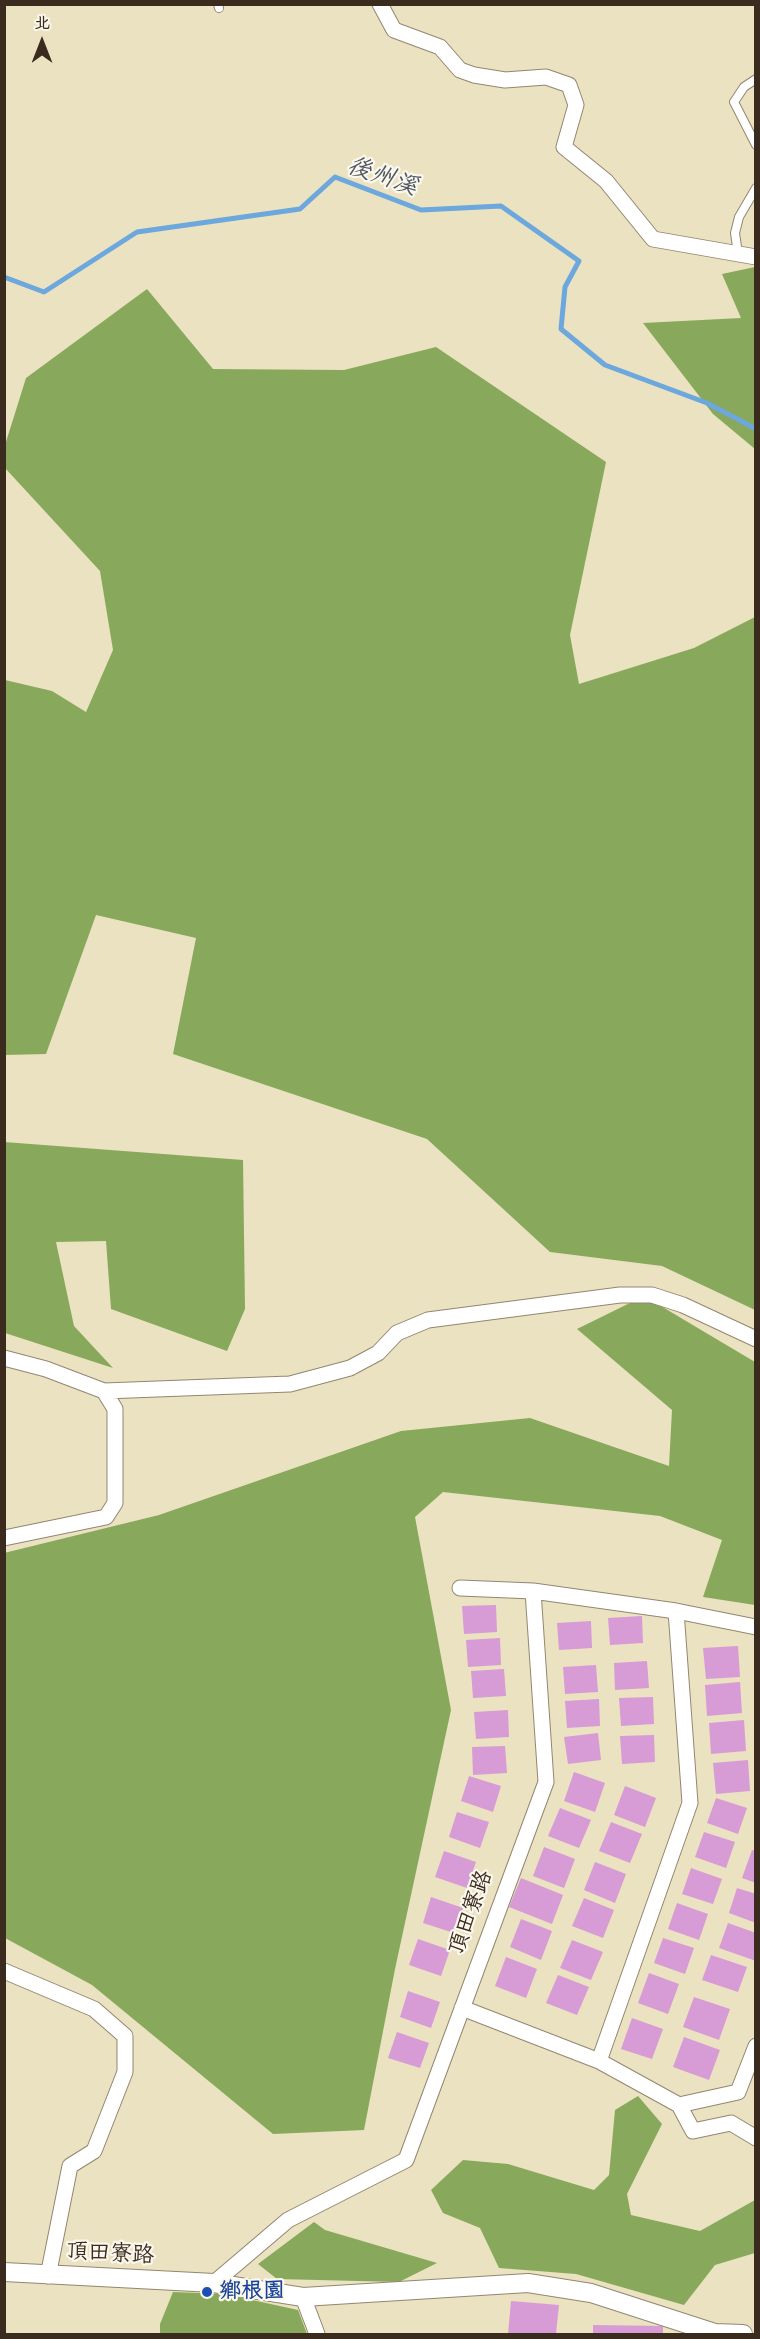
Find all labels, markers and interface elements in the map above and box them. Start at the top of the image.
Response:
north arrow [12,12,72,72]
text: 北 [34,13,50,34]
water label: 後州溪 [343,153,421,203]
street label: 頂田寮路 [445,1867,499,1959]
street label: 頂田寮路 [65,2240,155,2270]
place label: 鄉根園 [219,2279,285,2305]
marker: 鄉根園 [200,2285,214,2299]

